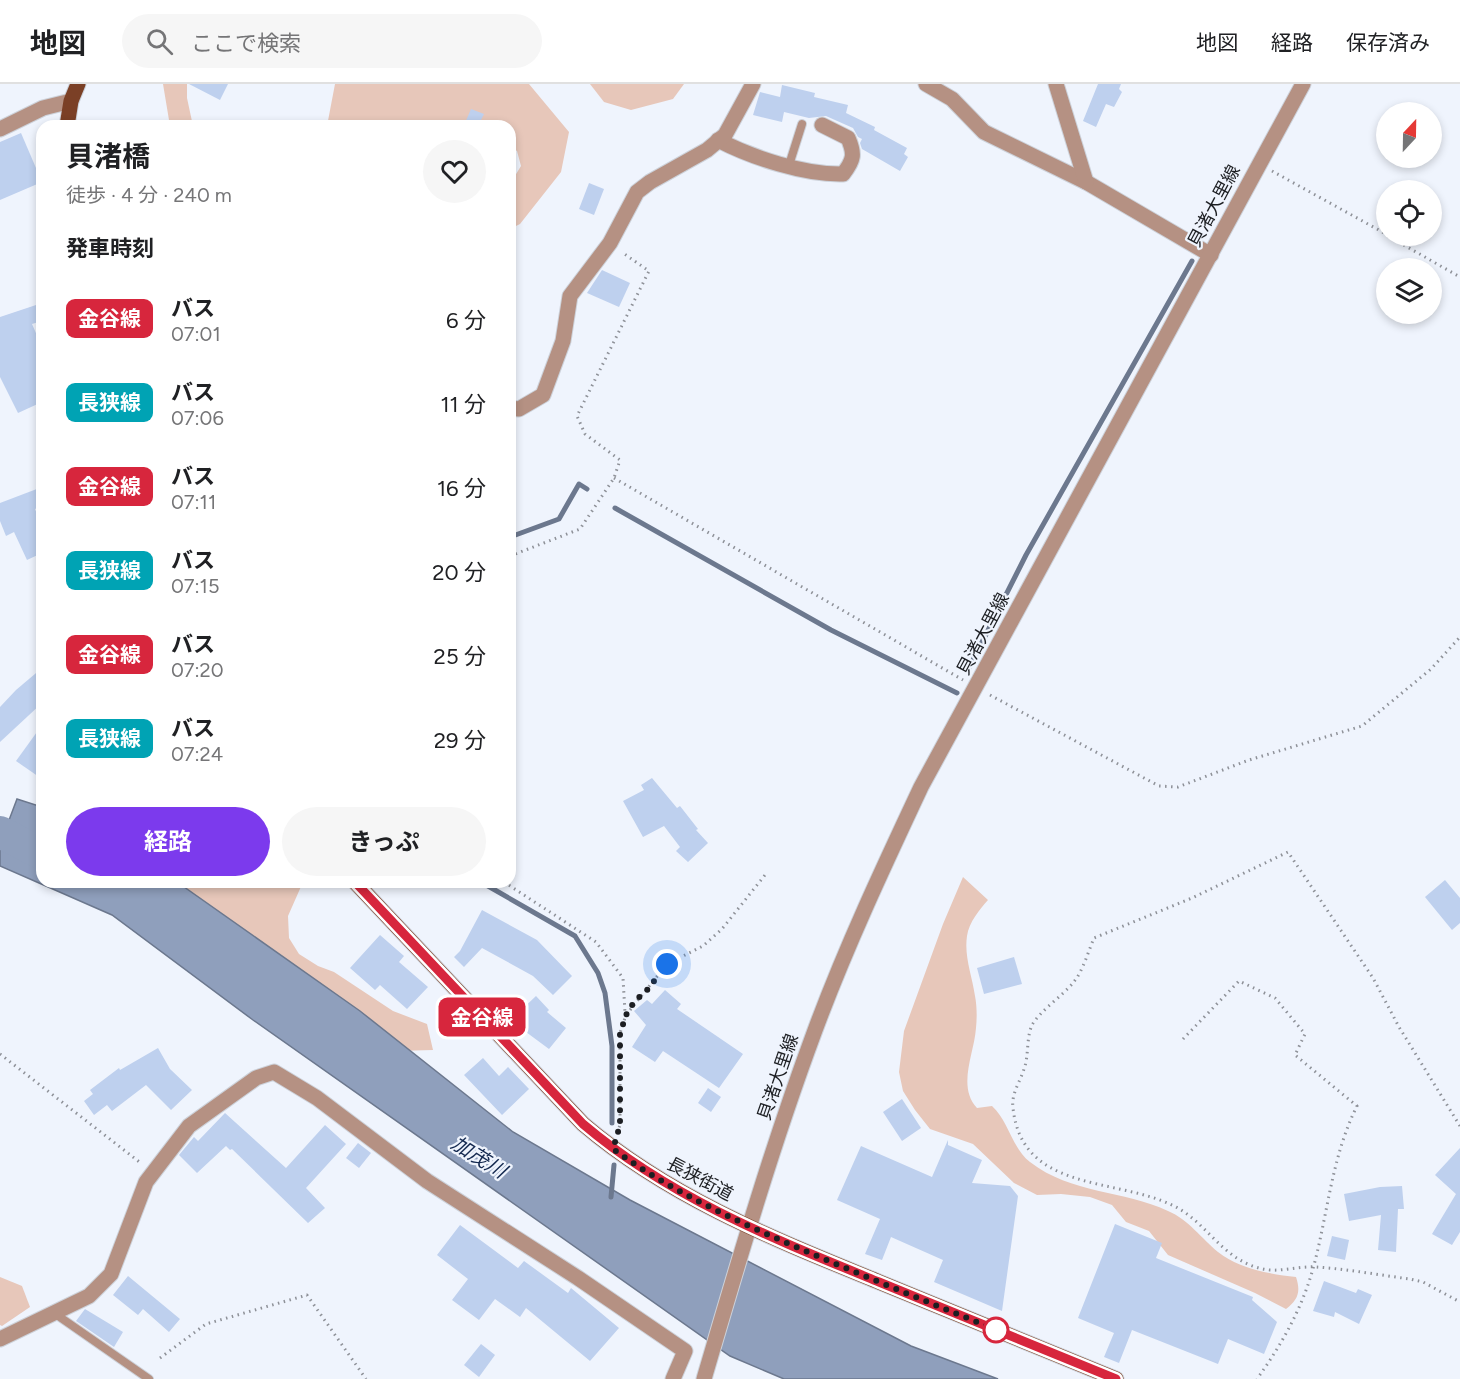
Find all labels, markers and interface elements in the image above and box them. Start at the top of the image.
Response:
search box [122,14,542,68]
icon: search [143,25,176,58]
text: 地図 [30,26,86,60]
text: ここで検索 [191,30,301,57]
text: 地図 [1196,30,1238,55]
text: 経路 [1271,30,1313,55]
text: 保存済み [1346,30,1430,55]
north arrow [1376,102,1442,168]
map controls [1376,102,1442,324]
text: 貝渚橋 [66,139,150,173]
button: heart [423,140,486,203]
street label: 貝渚大里線 [1183,161,1245,251]
button: locate [1376,180,1442,246]
text: 徒歩 · 4 分 · 240 m [66,183,232,207]
text: 発車時刻 [66,235,154,262]
button: layers [1376,258,1442,324]
text: バス [171,295,215,322]
text: 金谷線 [78,306,141,331]
text: 6 分 [446,307,486,334]
text: 07:01 [171,322,221,346]
text: バス [171,379,215,406]
text: 長狭線 [78,390,141,415]
text: 11 分 [440,391,486,418]
text: 07:06 [171,406,224,430]
text: バス [171,463,215,490]
text: 金谷線 [78,474,141,499]
text: 16 分 [437,475,486,502]
text: 07:11 [171,490,216,514]
text: バス [171,547,215,574]
text: 長狭線 [78,558,141,583]
text: 20 分 [432,559,486,586]
text: 07:15 [171,574,219,598]
street label: 貝渚大里線 [952,589,1014,679]
text: バス [171,631,215,658]
text: 金谷線 [78,642,141,667]
text: 25 分 [434,643,486,670]
text: 07:20 [171,658,224,682]
text: バス [171,715,215,742]
text: 長狭線 [78,726,141,751]
text: 29 分 [434,727,486,754]
text: 07:24 [171,742,223,766]
button: 経路 [66,807,270,876]
button: きっぷ [282,807,486,876]
your location [652,949,682,979]
line badge: 金谷線 [448,998,516,1036]
text: 金谷線 [451,1005,514,1030]
street label: 貝渚大里線 [753,1031,803,1123]
water label: 加茂川 [447,1131,512,1184]
street label: 長狭街道 [663,1152,737,1206]
unlabelled marker [983,1317,1009,1343]

